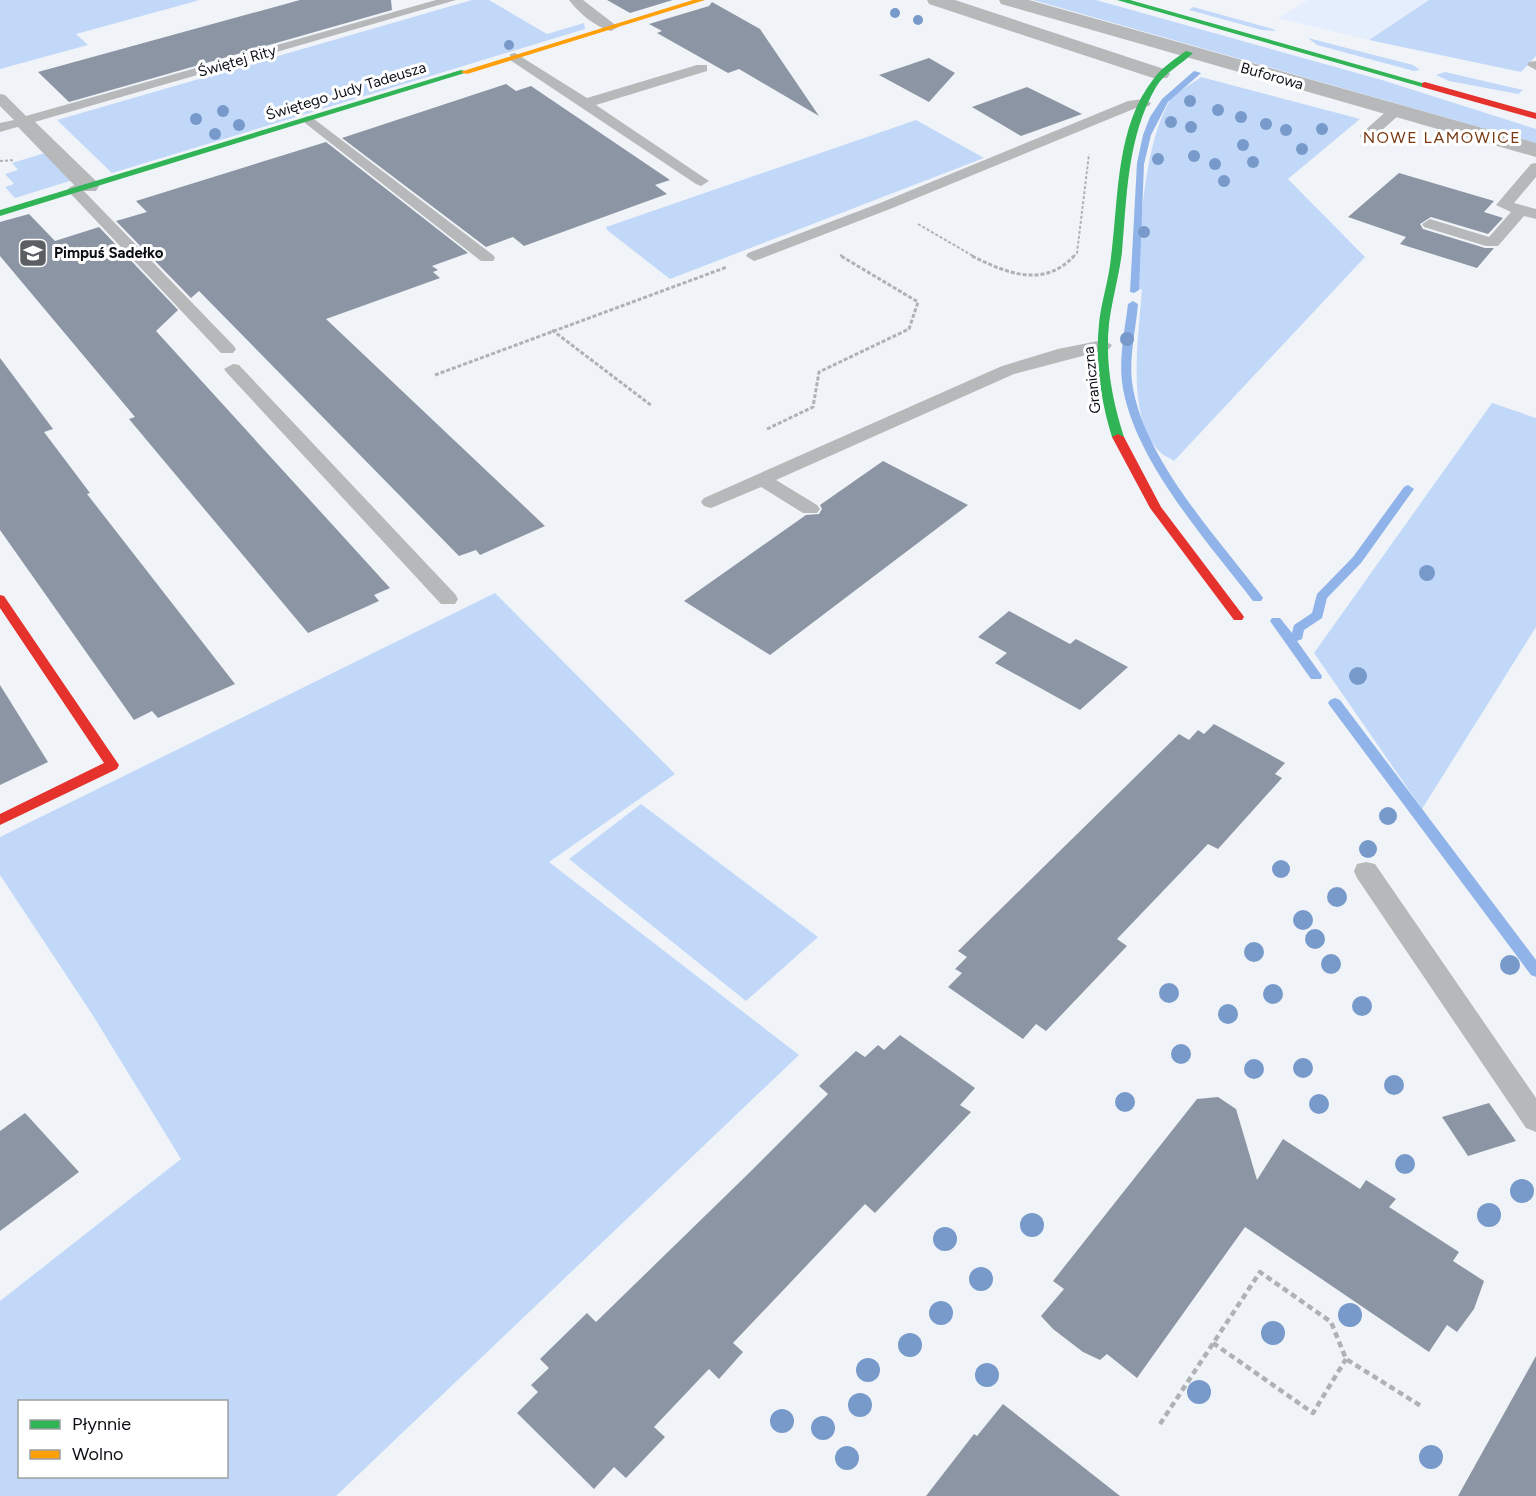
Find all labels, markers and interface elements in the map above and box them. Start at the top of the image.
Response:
street label: Świętej Rity [196,41,278,81]
street label: Świętego Judy Tadeusza [264,58,428,124]
street label: Buforowa [1239,58,1305,94]
district label: NOWE LAMOWICE [1363,128,1521,147]
school or university icon: Pimpuś Sadełko [17,237,49,269]
place label: Pimpuś Sadełko [54,244,164,262]
street label: Graniczna [1080,346,1104,414]
legend [18,1400,228,1478]
text: Płynnie [72,1413,131,1435]
text: Wolno [72,1443,123,1465]

